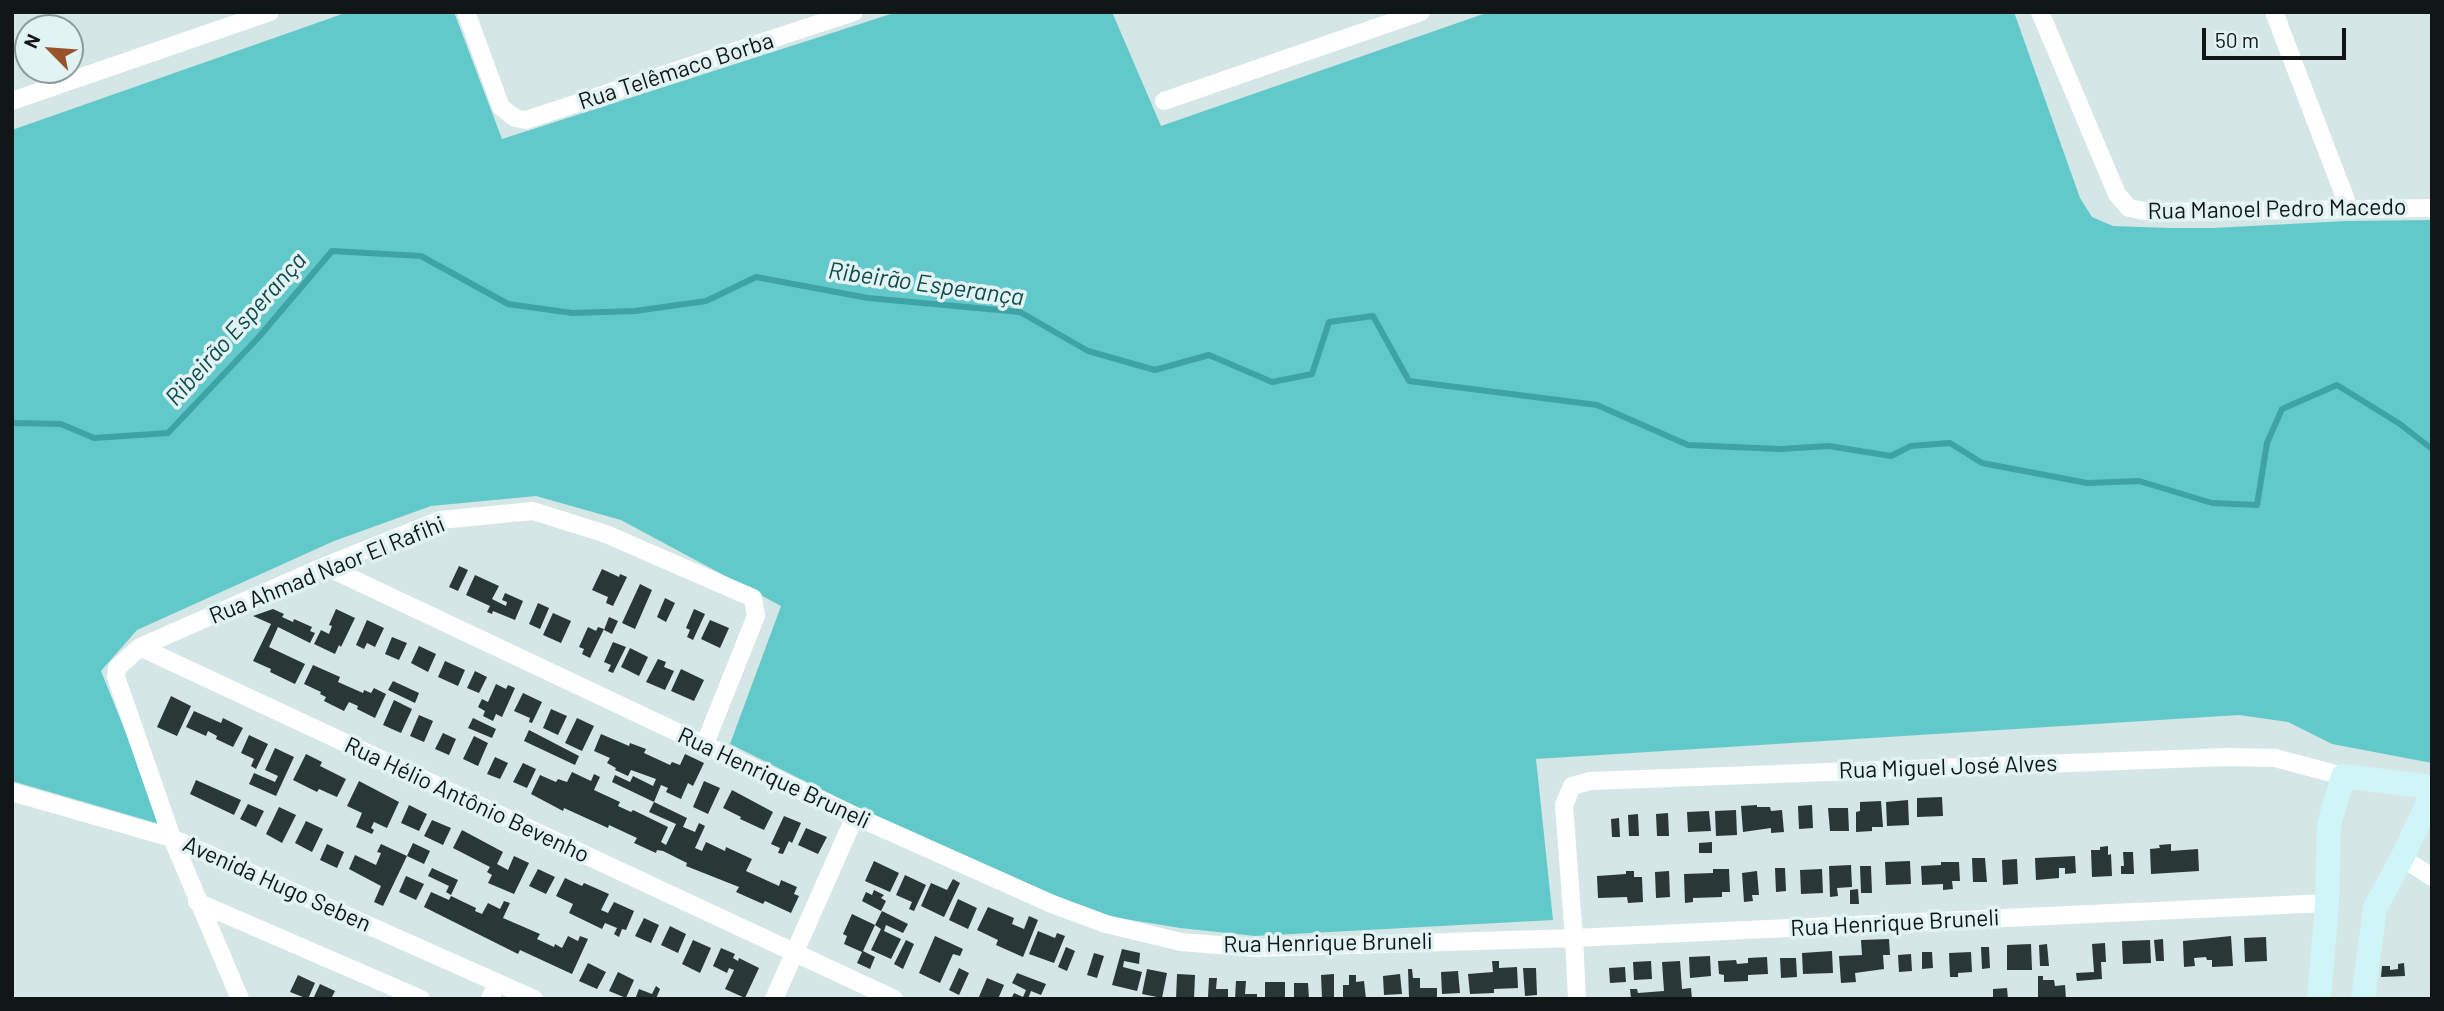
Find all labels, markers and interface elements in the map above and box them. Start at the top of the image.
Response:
north arrow [14,14,84,84]
scale bar [2206,14,2350,58]
street label: Rua Telêmaco Borba [575,26,777,116]
text: 50 m [2215,27,2259,52]
text: N [18,30,44,51]
street label: Rua Manoel Pedro Macedo [2147,193,2407,225]
water label: Ribeirão Esperança [159,246,313,412]
water label: Ribeirão Esperança [826,256,1026,312]
street label: Rua Ahmad Naor El Rafihi [205,510,449,630]
street label: Rua Henrique Bruneli [673,721,875,835]
street label: Rua Hélio Antônio Bevenho [340,731,594,869]
street label: Rua Miguel José Alves [1838,749,2058,785]
street label: Avenida Hugo Seben [179,830,375,938]
street label: Rua Henrique Bruneli [1790,904,2000,942]
street label: Rua Henrique Bruneli [1223,927,1433,959]

